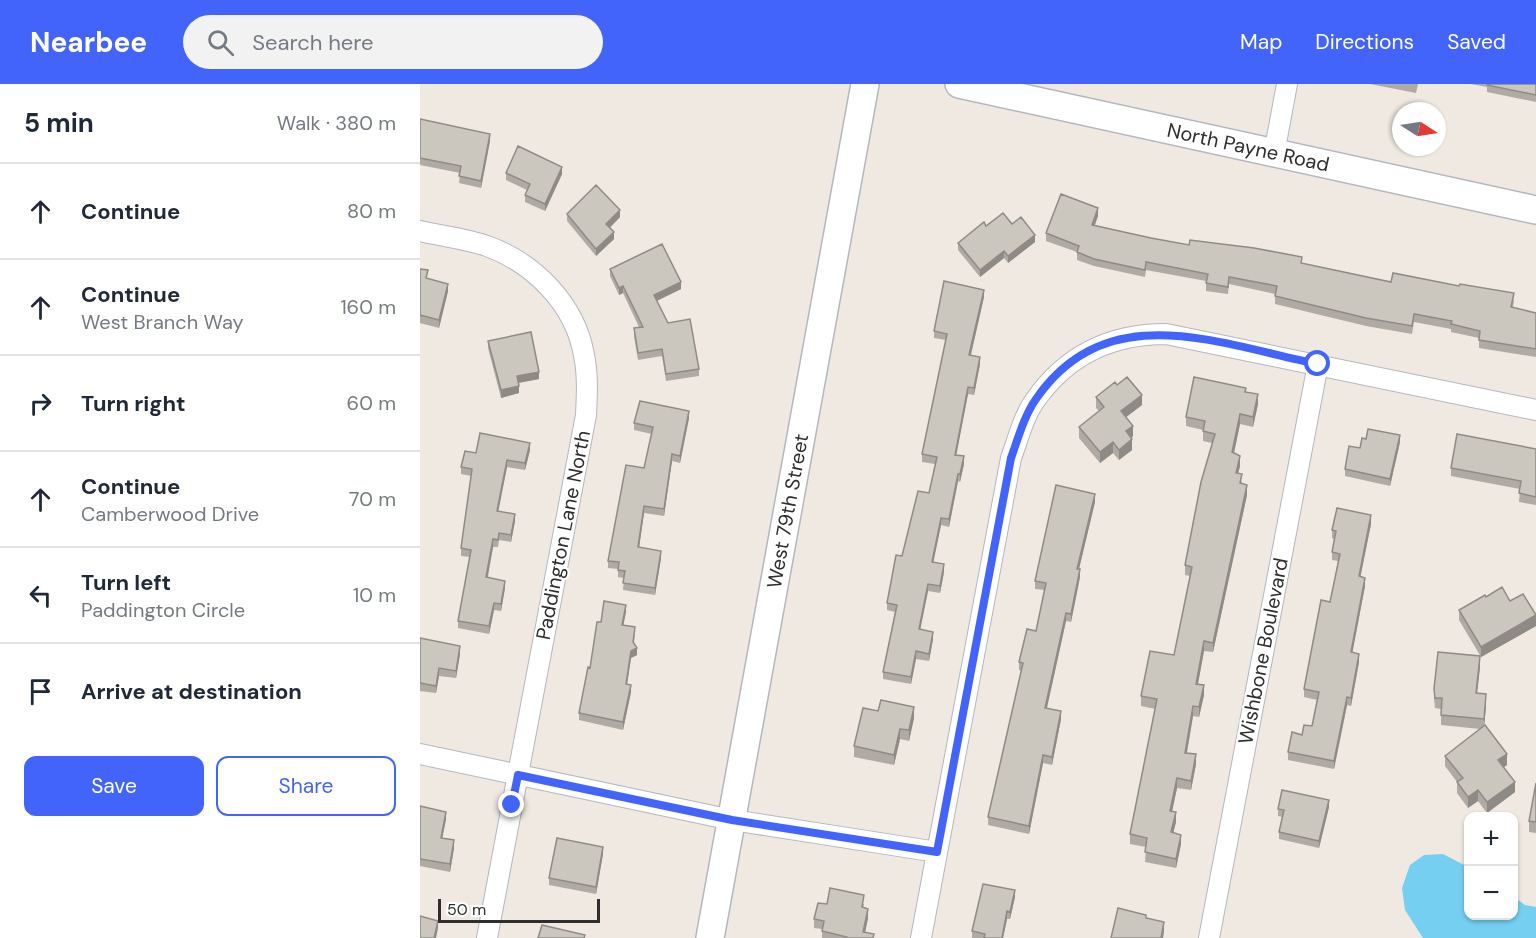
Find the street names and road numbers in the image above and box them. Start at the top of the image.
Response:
street label: North Payne Road [1165,117,1332,177]
street label: Paddington Lane North [530,428,596,642]
street label: West 79th Street [761,431,814,590]
street label: Wishbone Boulevard [1232,555,1294,747]

